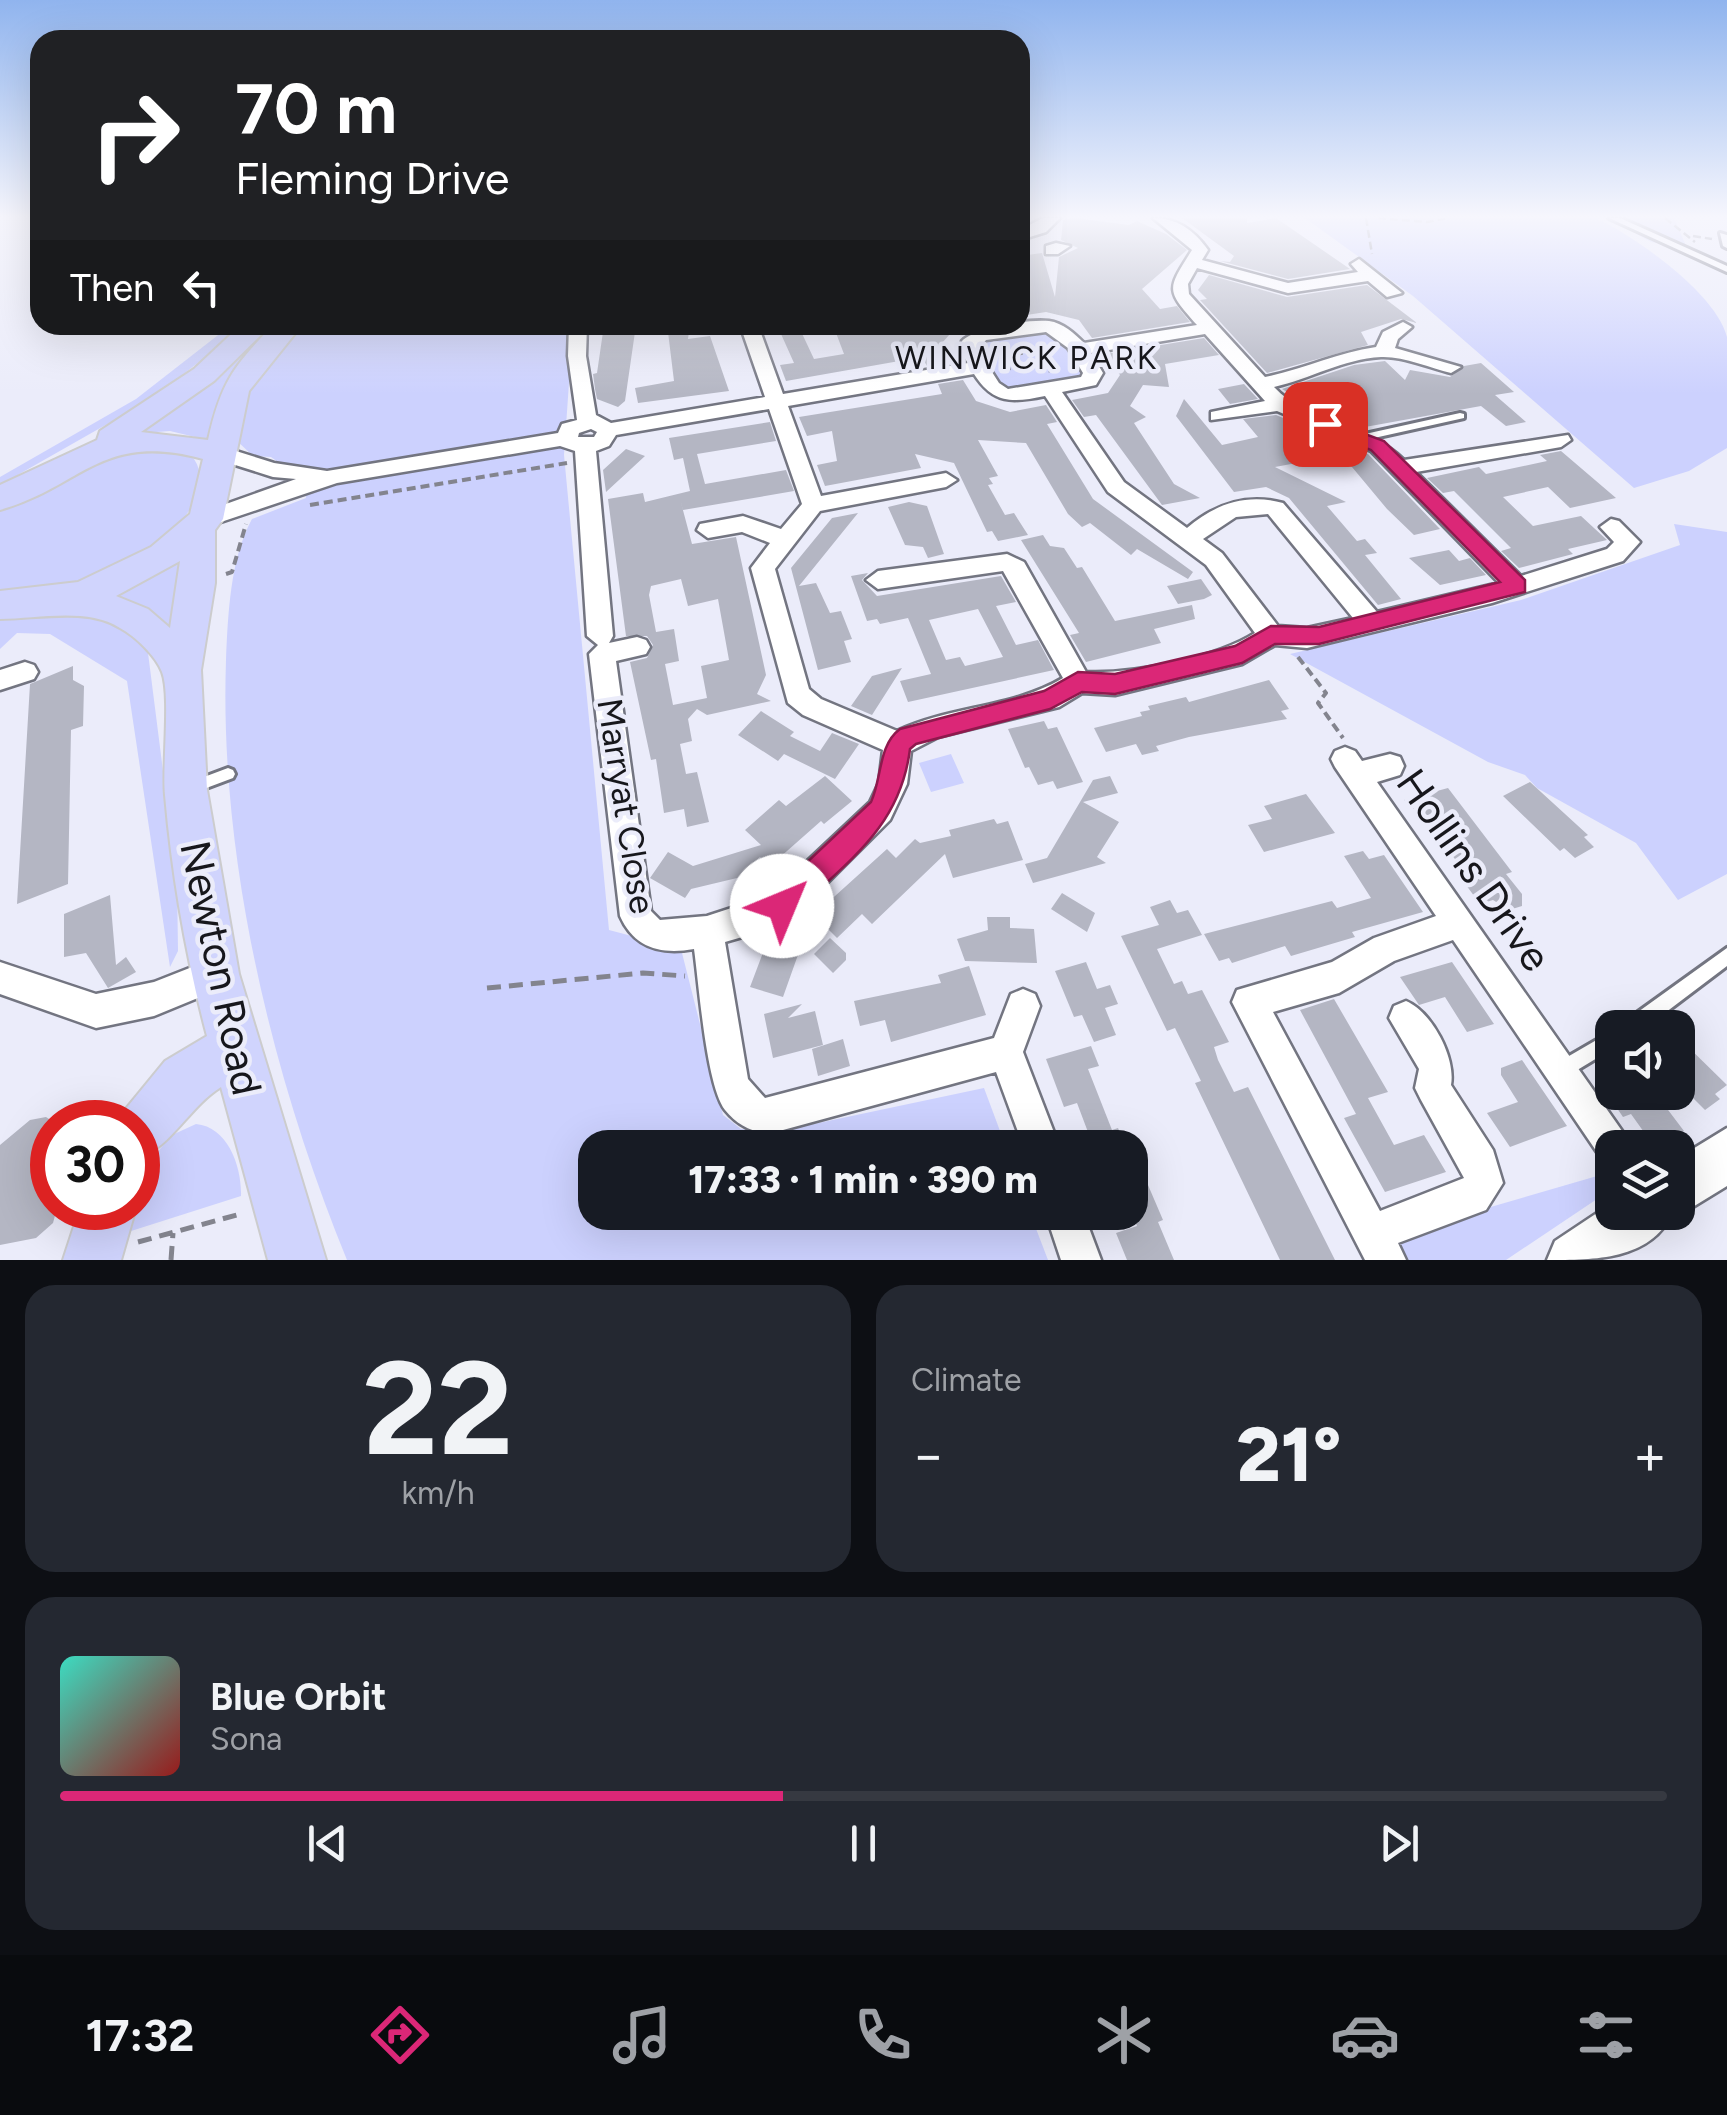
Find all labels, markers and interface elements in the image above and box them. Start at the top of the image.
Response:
text: 70 m [235,66,397,151]
icon: right [70,70,200,200]
text: Fleming Drive [235,151,509,205]
icon: left [174,260,229,315]
text: Then [70,265,154,311]
district label: WINWICK PARK [895,339,1159,377]
pin [1283,382,1368,467]
icon: arrive [1298,397,1353,452]
street label: Marryat Close [588,695,664,917]
street label: Hollins Drive [1386,759,1562,981]
street label: Newton Road [169,836,273,1100]
position arrow [730,854,834,958]
map controls [1595,1010,1695,1230]
button: sound [1595,1010,1695,1110]
speed limit sign: 30 [30,1100,160,1230]
button: layers [1595,1130,1695,1230]
text: 17:33 · 1 min · 390 m [688,1157,1038,1203]
text: 22 [363,1331,513,1487]
text: Climate [911,1361,1022,1399]
text: 21° [1237,1410,1341,1500]
text: − [911,1422,945,1488]
text: + [1633,1422,1667,1488]
text: km/h [401,1474,475,1512]
text: Blue Orbit [210,1674,386,1720]
text: Sona [210,1720,282,1758]
icon: previous [300,1816,355,1871]
icon: pause [836,1816,891,1871]
icon: next [1372,1816,1427,1871]
icon: directions [365,2000,435,2070]
icon: music [607,2000,677,2070]
icon: phone [848,2000,918,2070]
icon: climate [1089,2000,1159,2070]
icon: car [1330,2000,1400,2070]
icon: filters [1571,2000,1641,2070]
text: 17:32 [86,2008,194,2062]

